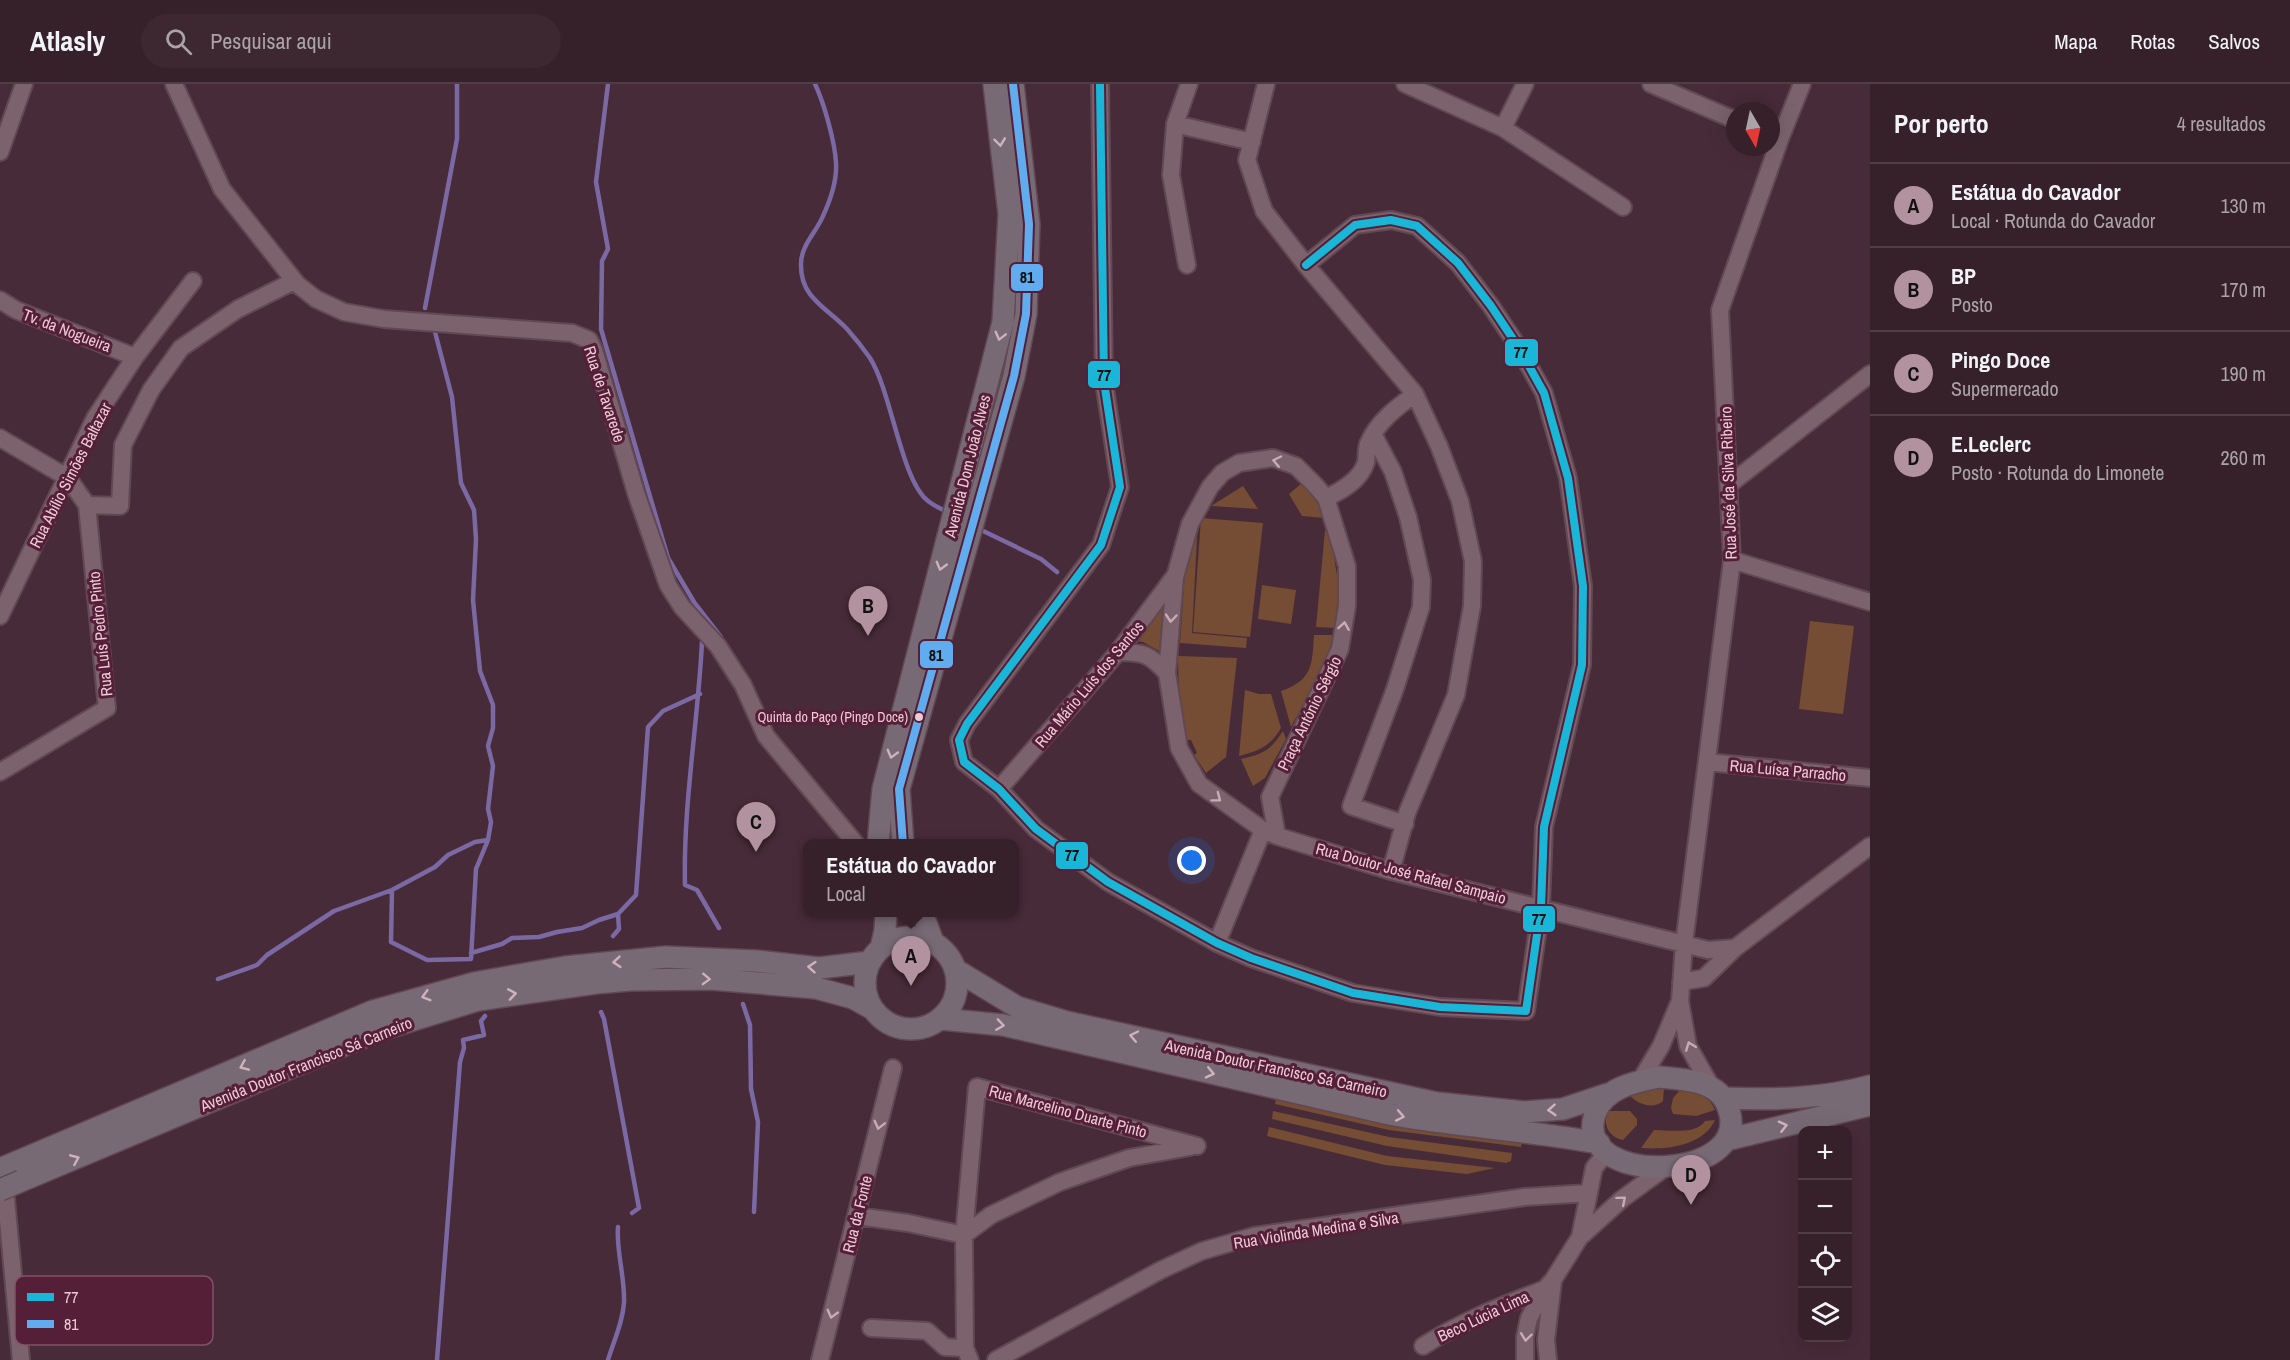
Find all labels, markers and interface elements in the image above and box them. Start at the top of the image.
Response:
search box [141,14,561,68]
text: Atlasly [30,22,105,60]
icon: search [162,25,195,58]
text: Pesquisar aqui [210,26,332,56]
text: Mapa [2054,27,2097,56]
text: Rotas [2130,27,2175,56]
text: Salvos [2208,27,2260,56]
north arrow [1726,102,1780,156]
text: Por perto [1894,106,1989,141]
text: 4 resultados [2177,110,2266,137]
one-way arrow [994,138,1006,147]
text: Estátua do Cavador [1951,177,2120,207]
text: A [1908,192,1919,219]
text: 130 m [2220,192,2266,219]
text: Local · Rotunda do Cavador [1951,207,2155,234]
text: BP [1951,261,1976,291]
line badge: 81 [1010,263,1044,292]
text: 81 [1020,266,1035,288]
text: B [1908,276,1919,303]
text: 170 m [2220,276,2266,303]
text: Posto [1951,291,1993,318]
street label: Tv. da Nogueira [20,303,115,357]
one-way arrow [994,331,1007,341]
line badge: 77 [1504,338,1539,367]
text: 77 [1514,341,1528,363]
street label: Rua de Tavarede [579,343,631,445]
text: Pingo Doce [1951,345,2050,375]
line badge: 77 [1087,360,1121,389]
text: C [1908,360,1919,387]
text: 190 m [2220,360,2266,387]
text: 77 [1097,364,1111,386]
text: Supermercado [1951,375,2059,402]
street label: Avenida Dom João Alves [938,392,995,541]
street label: Rua Abílio Simões Baltazar [24,398,117,551]
street label: Rua José da Silva Ribeiro [1714,406,1742,560]
text: E.Leclerc [1951,429,2031,459]
text: D [1908,444,1919,471]
text: 260 m [2220,444,2266,471]
one-way arrow [1272,455,1282,468]
text: Posto · Rotunda do Limonete [1951,459,2164,486]
one-way arrow [936,560,948,571]
street label: Rua Luís Pedro Pinto [83,570,117,698]
pin: B [848,586,888,636]
one-way arrow [1165,614,1178,623]
street label: Rua Mário Luís dos Santos [1029,616,1149,752]
one-way arrow [1337,622,1350,632]
line badge: 81 [919,640,954,669]
text: 81 [929,644,944,666]
street label: Praça António Sérgio [1272,652,1346,774]
place label: Quinta do Paço (Pingo Doce) [757,708,908,726]
marker: Quinta do Paço (Pingo Doce) [913,711,925,723]
one-way arrow [886,749,899,759]
street label: Rua Luísa Parracho [1729,754,1847,786]
one-way arrow [1211,791,1222,802]
pin: C [736,802,776,852]
street label: Rua Doutor José Rafael Sampaio [1313,837,1509,909]
popup [803,839,1019,917]
line badge: 77 [1055,841,1089,870]
text: 77 [1065,844,1079,866]
your location [1177,846,1206,875]
text: Estátua do Cavador [826,850,996,880]
text: Local [826,880,865,907]
line badge: 77 [1522,905,1556,933]
text: 77 [1532,908,1546,930]
pin: A [892,936,930,986]
one-way arrow [613,955,622,968]
one-way arrow [807,961,816,974]
one-way arrow [702,973,711,985]
one-way arrow [421,989,432,1001]
one-way arrow [508,989,517,1001]
street label: Avenida Doutor Francisco Sá Carneiro [196,1011,415,1117]
one-way arrow [995,1019,1004,1031]
one-way arrow [1129,1031,1139,1044]
street label: Avenida Doutor Francisco Sá Carneiro [1162,1033,1389,1102]
one-way arrow [1685,1042,1698,1052]
one-way arrow [239,1059,250,1071]
one-way arrow [1205,1066,1215,1079]
street label: Rua Marcelino Duarte Pinto [987,1079,1149,1143]
one-way arrow [1547,1103,1556,1116]
one-way arrow [1395,1109,1405,1122]
one-way arrow [874,1119,887,1129]
one-way arrow [1778,1121,1788,1134]
map controls [1798,1126,1852,1342]
button: + [1798,1126,1852,1180]
one-way arrow [69,1154,80,1166]
pin: D [1672,1156,1710,1205]
street label: Rua da Fonte [837,1173,877,1255]
button: − [1798,1180,1852,1234]
one-way arrow [1615,1197,1626,1208]
street label: Rua Violinda Medina e Silva [1232,1206,1401,1254]
button: locate [1798,1234,1852,1288]
legend [15,1276,213,1345]
street label: Beco Lúcia Lima [1434,1285,1533,1347]
text: 77 [64,1286,79,1308]
button: layers [1798,1288,1852,1342]
one-way arrow [827,1308,839,1319]
text: 81 [64,1313,79,1335]
one-way arrow [1520,1333,1532,1342]

